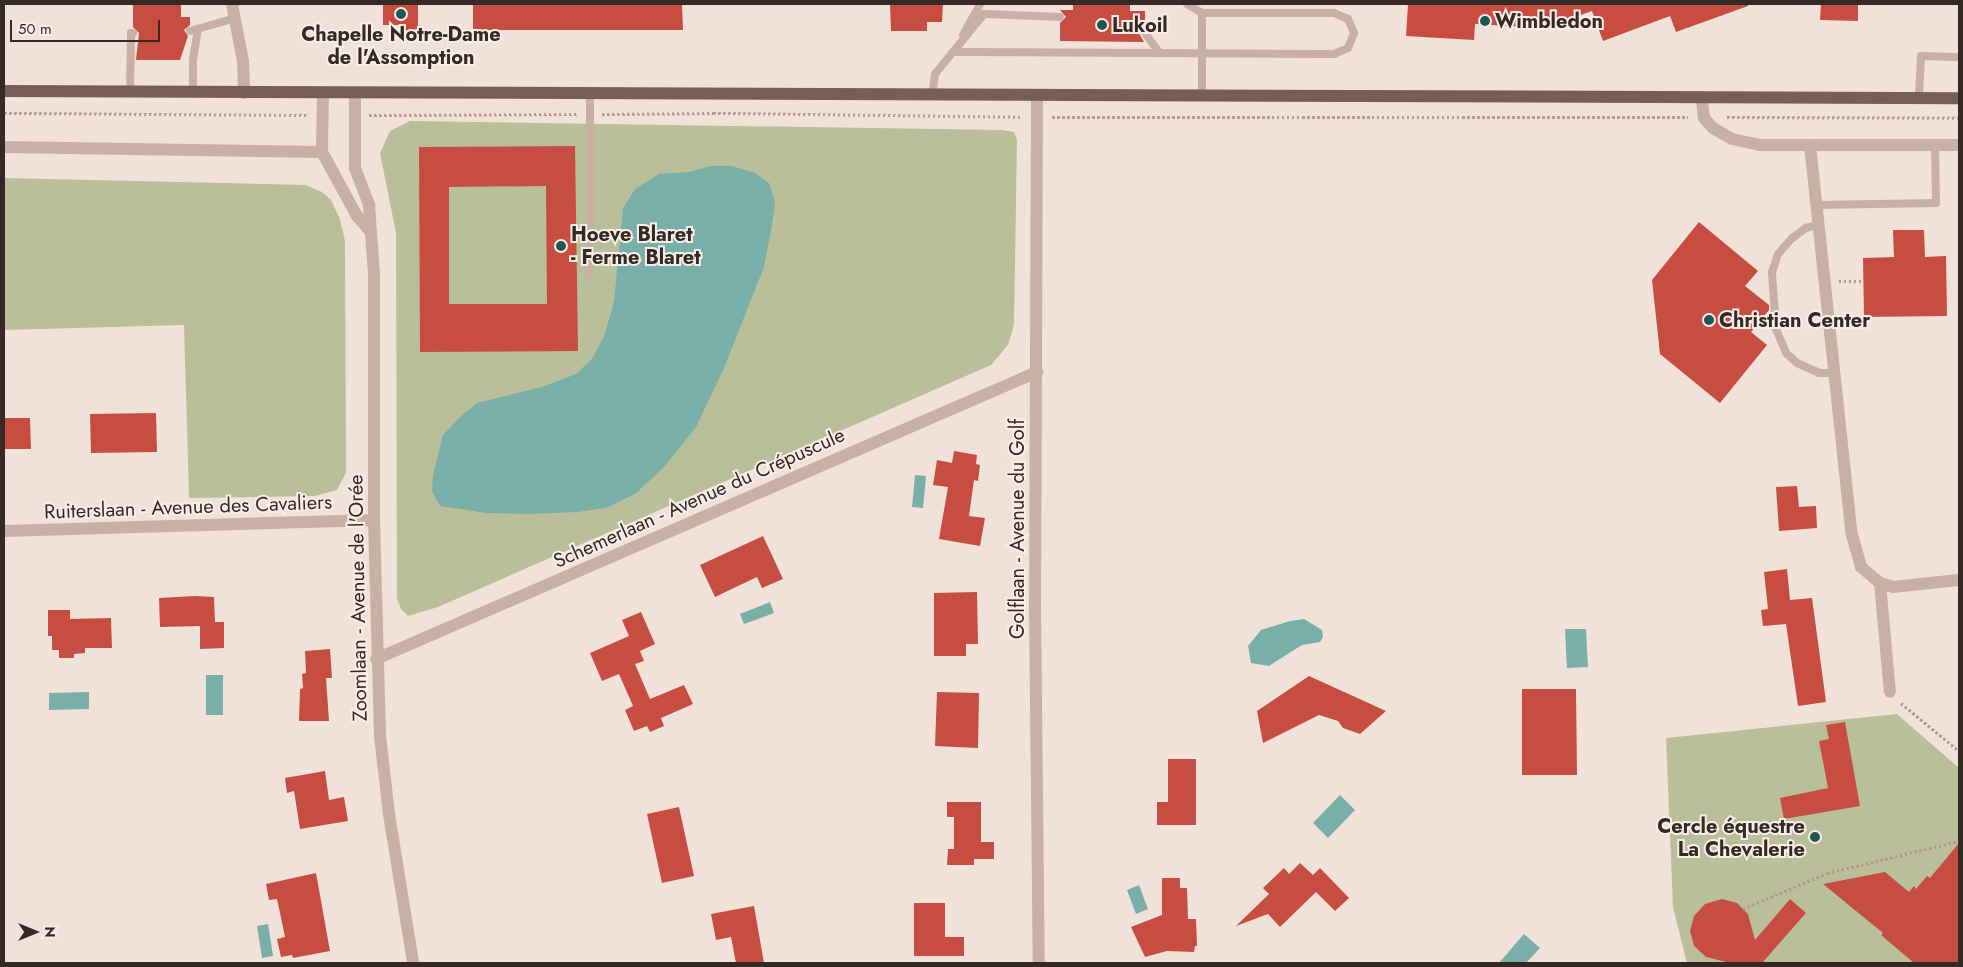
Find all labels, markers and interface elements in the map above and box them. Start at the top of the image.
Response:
marker: Chapelle Notre-Dame de l'Assomption [395,8,407,20]
place label: Wimbledon [1495,9,1603,33]
scale bar [12,10,162,42]
place label: Lukoil [1112,13,1168,37]
marker: Wimbledon [1479,15,1491,27]
text: 50 m [18,18,52,40]
marker: Lukoil [1096,19,1108,31]
place label: Chapelle Notre-Dame de l'Assomption [301,22,501,69]
place label: Hoeve Blaret - Ferme Blaret [571,223,701,270]
marker: Hoeve Blaret - Ferme Blaret [555,240,567,252]
place label: Christian Center [1719,308,1870,332]
marker: Christian Center [1703,314,1715,326]
street label: Golflaan - Avenue du Golf [1005,419,1029,639]
street label: Schemerlaan - Avenue du Crépuscule [550,423,848,573]
street label: Zoomlaan - Avenue de l'Orée [344,474,372,722]
street label: Ruiterslaan - Avenue des Cavaliers [44,490,332,524]
place label: Cercle équestre La Chevalerie [1657,814,1805,861]
marker: Cercle équestre La Chevalerie [1809,831,1821,843]
north arrow [10,907,60,957]
text: N [40,926,60,938]

